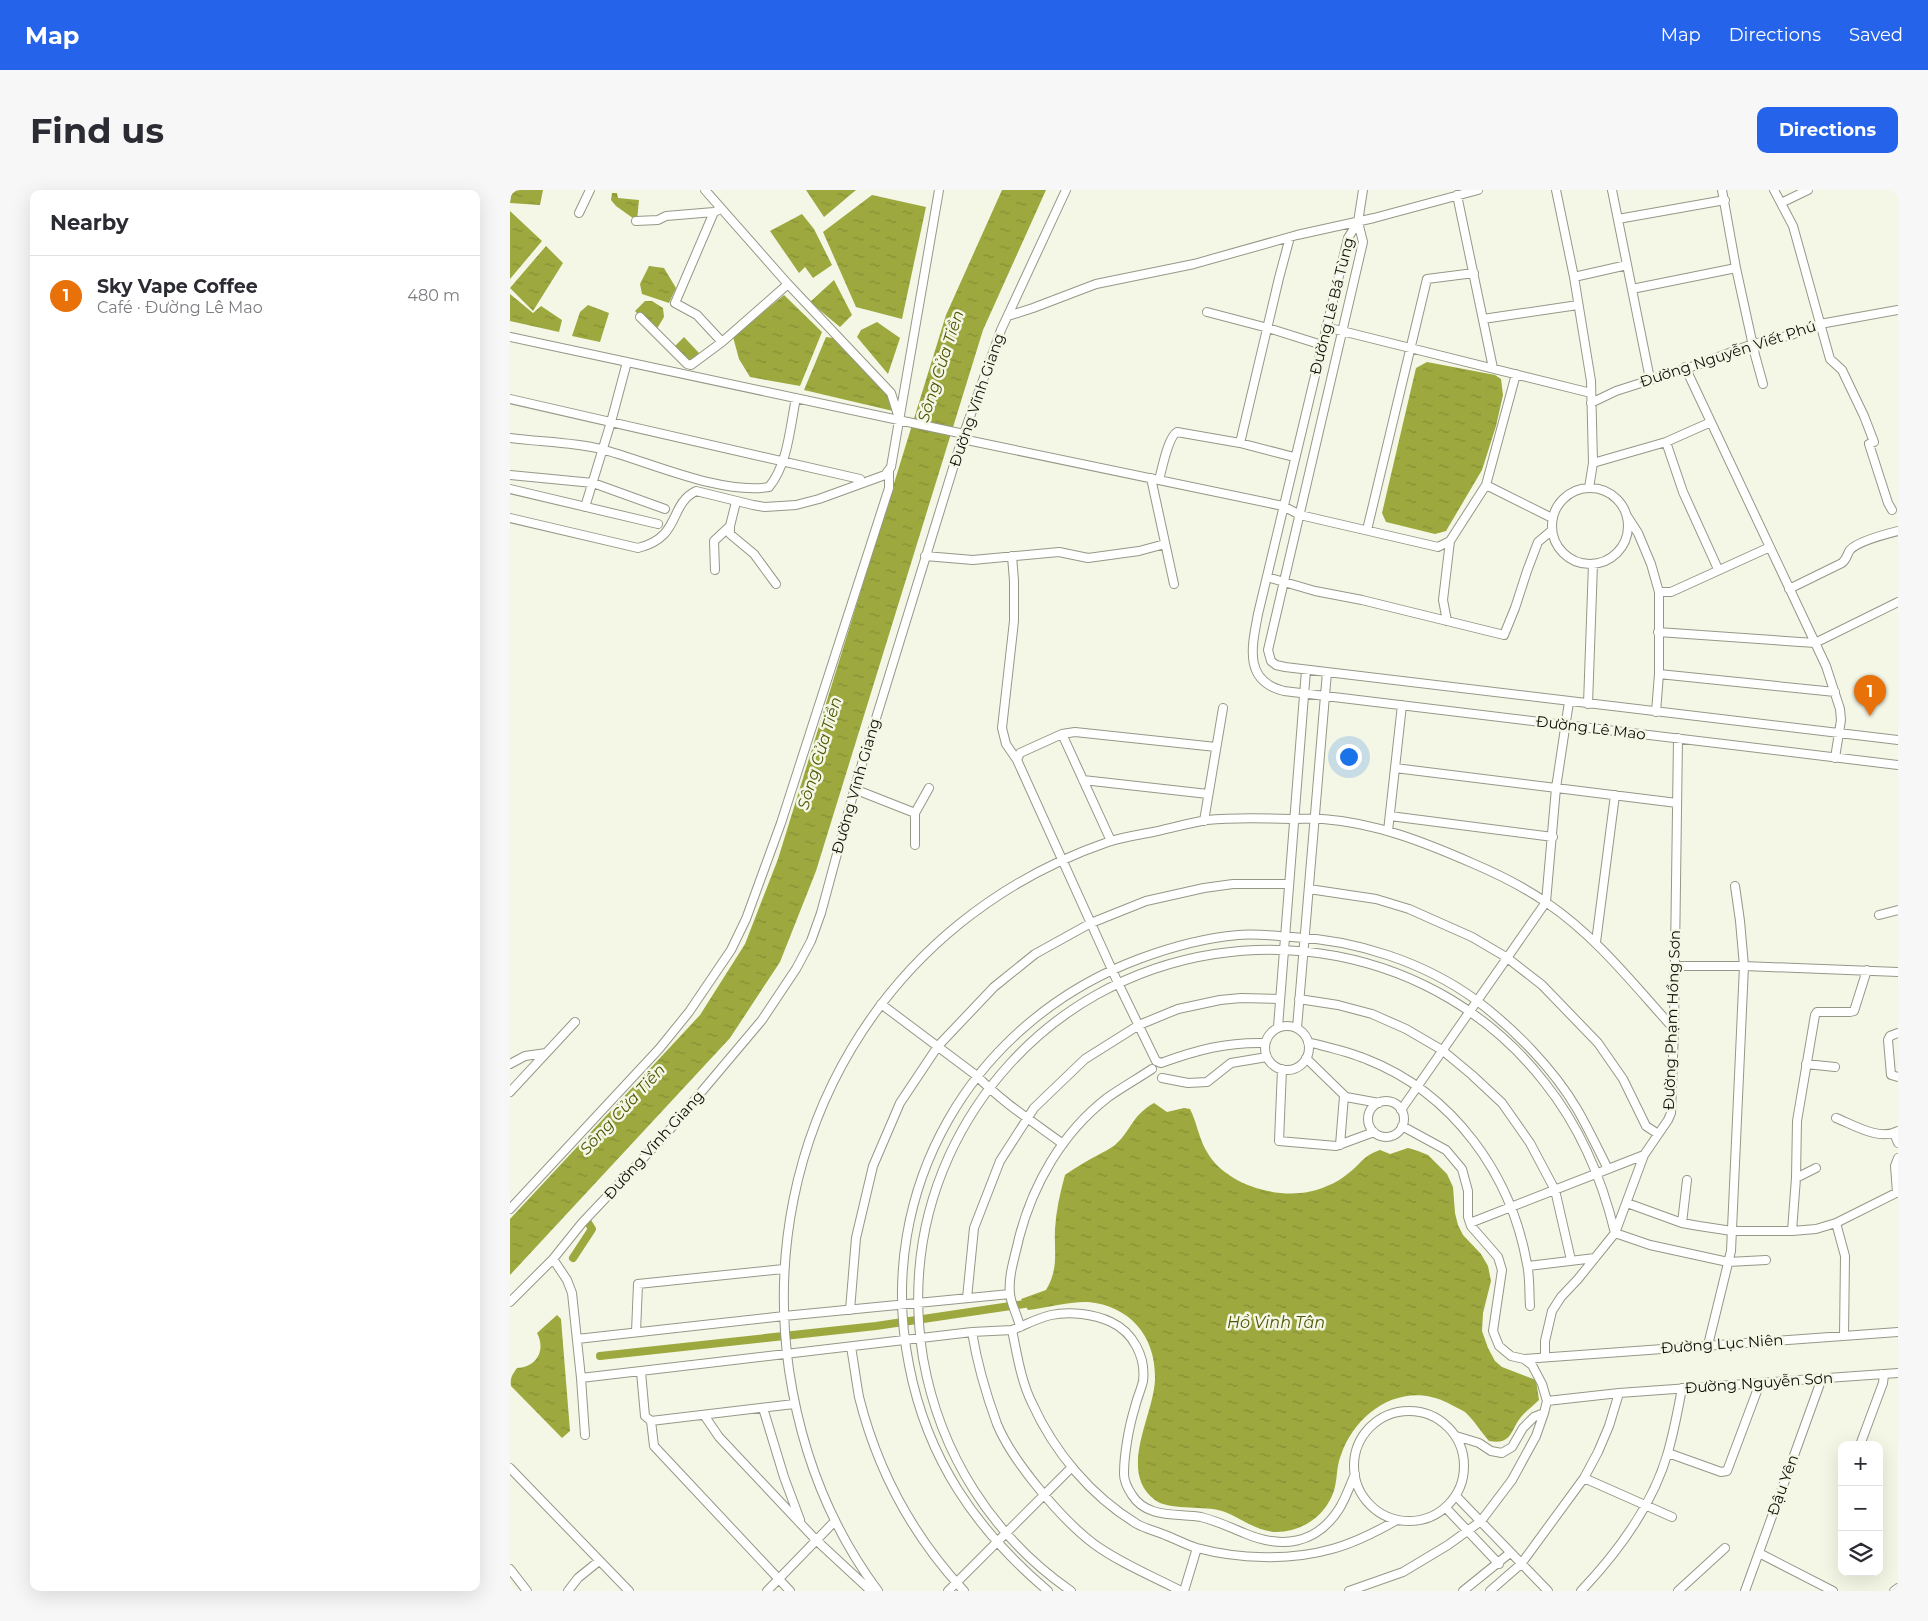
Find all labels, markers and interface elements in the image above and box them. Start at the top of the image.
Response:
text: Map [25,21,79,50]
text: Map [1661,24,1701,46]
text: Directions [1729,24,1821,46]
text: Saved [1849,24,1903,46]
button: Directions [1757,107,1898,153]
text: Find us [30,109,164,152]
text: Nearby [50,210,129,235]
street label: Đường Lê Bá Tùng [1305,235,1358,376]
text: Sky Vape Coffee [97,275,258,298]
text: 1 [63,286,69,305]
text: 480 m [407,286,460,305]
text: Café · Đường Lê Mao [97,298,263,317]
water label: Sông Cửa Tiền [913,308,968,425]
street label: Đường Nguyễn Viết Phú [1637,316,1818,391]
street label: Đường Vĩnh Giang [945,331,1008,469]
pin: 1 [1854,675,1886,716]
water label: Sông Cửa Tiền [793,695,846,812]
street label: Đường Lê Mao [1535,711,1647,744]
street label: Đường Vĩnh Giang [827,716,884,856]
your location [1336,744,1362,770]
street label: Đường Phạm Hồng Sơn [1659,929,1684,1110]
water label: Sông Cửa Tiền [576,1060,669,1158]
street label: Đường Vĩnh Giang [600,1086,708,1203]
water label: Hồ Vinh Tân [1227,1313,1325,1332]
street label: Đường Lục Niên [1660,1330,1784,1357]
street label: Đường Nguyễn Sơn [1684,1368,1834,1397]
map controls [1838,1441,1883,1576]
button: + [1838,1441,1883,1486]
street label: Đậu Yên [1763,1452,1802,1518]
button: − [1838,1486,1883,1531]
button: layers [1838,1531,1883,1576]

